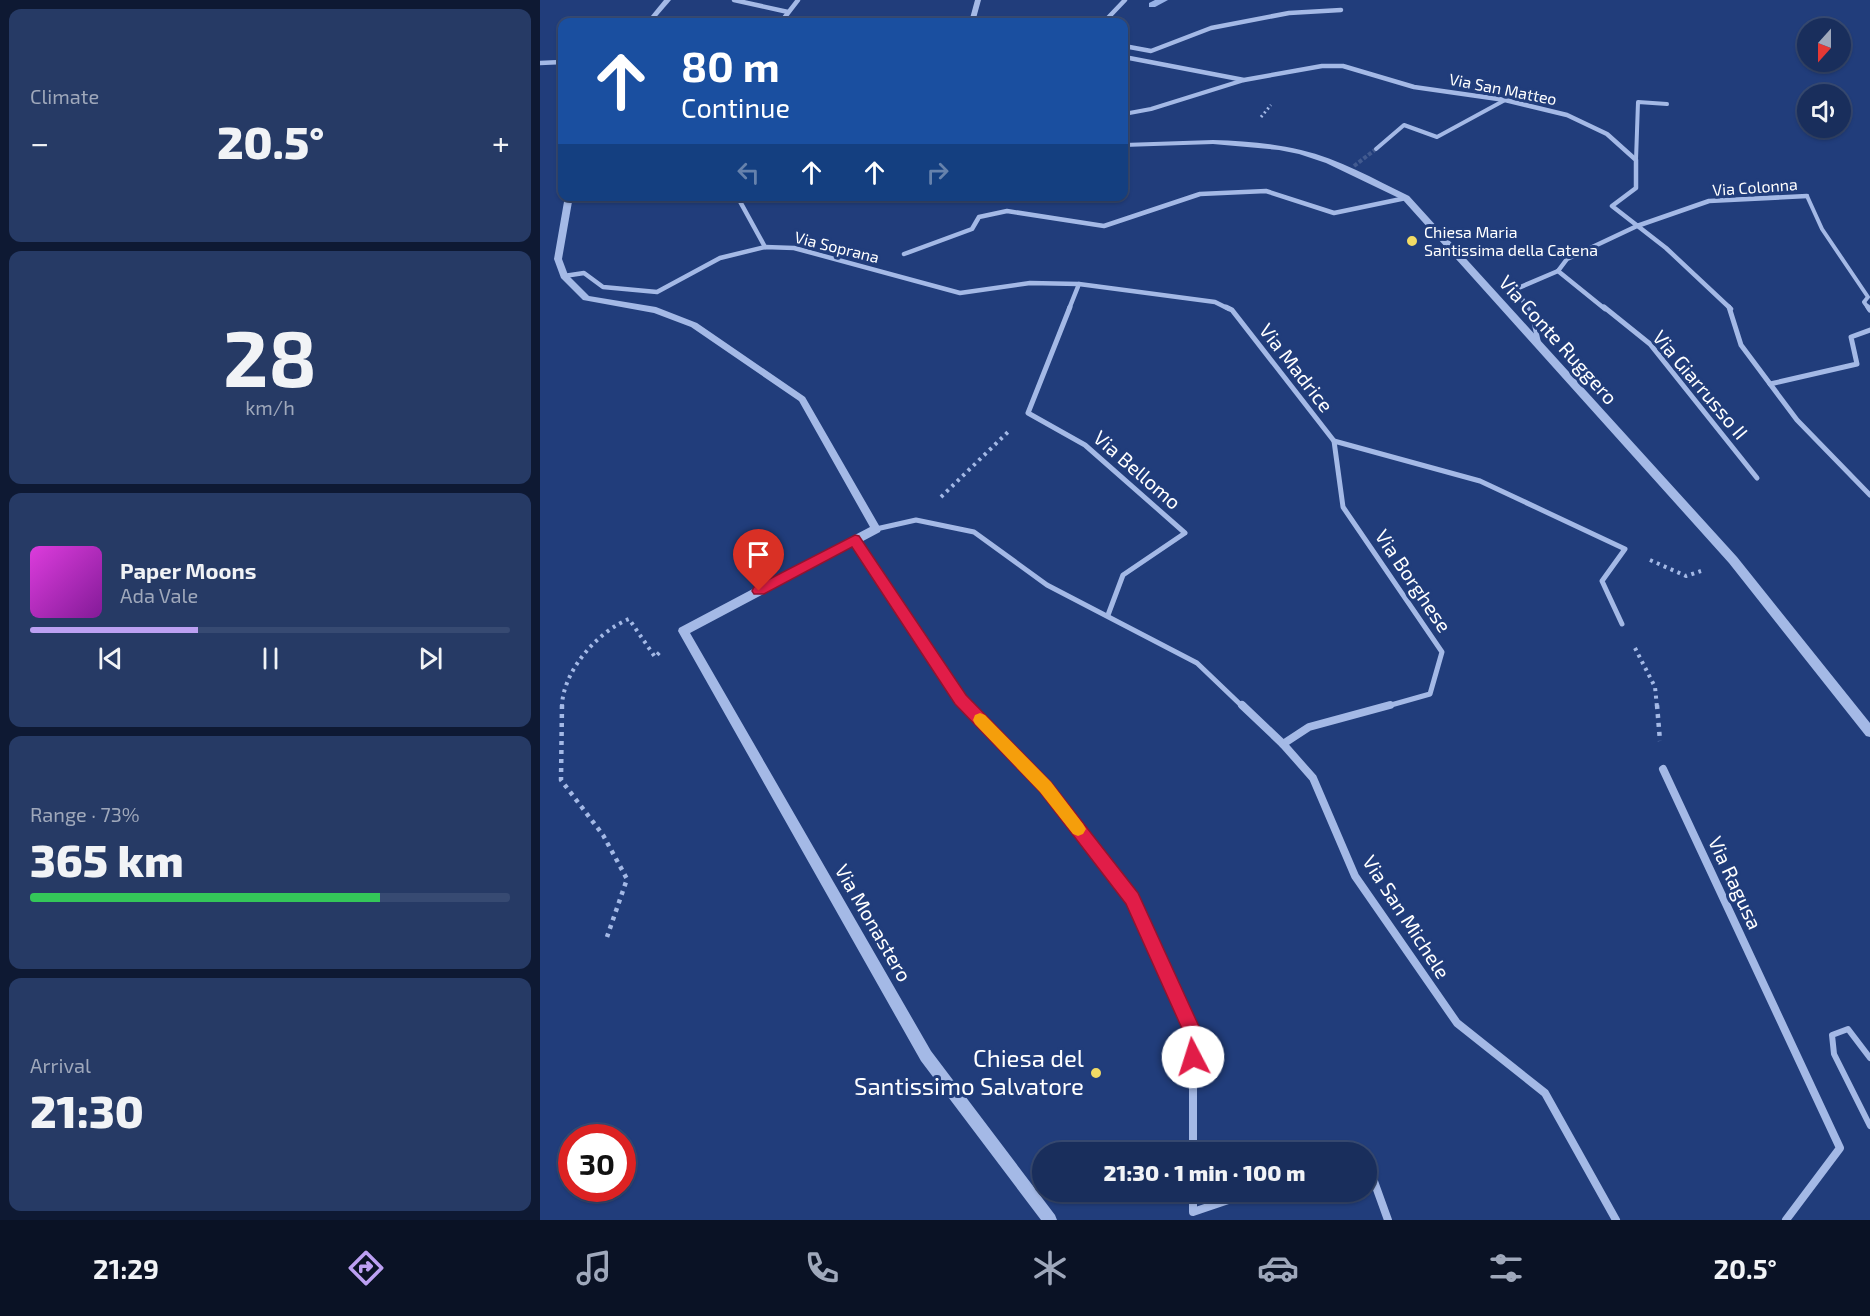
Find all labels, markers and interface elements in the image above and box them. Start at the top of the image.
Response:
north arrow [1797,18,1851,72]
map controls [1797,18,1851,138]
text: 80 m [681,40,780,90]
icon: ahead [582,42,660,120]
street label: Via San Matteo [1448,69,1559,108]
text: Climate [30,84,99,108]
button: sound [1797,84,1851,138]
text: Continue [681,91,790,123]
text: 20.5° [217,114,324,168]
text: − [30,122,49,162]
text: + [492,122,510,162]
icon: left [732,156,765,189]
icon: ahead [795,156,828,189]
icon: ahead [858,156,891,189]
icon: right [921,156,954,189]
street label: Via Colonna [1712,174,1798,199]
place label: Chiesa Maria Santissima della Catena [1424,222,1598,259]
street label: Via Soprana [793,227,881,266]
marker: Chiesa Maria Santissima della Catena [1405,234,1419,248]
street label: Via Conte Ruggero [1494,270,1623,409]
text: 28 [223,309,317,403]
street label: Via Madrice [1255,318,1339,416]
street label: Via Giarrusso II [1648,325,1753,444]
text: km/h [245,395,295,419]
street label: Via Bellomo [1089,425,1186,514]
street label: Via Borghese [1371,525,1457,636]
pin [733,529,784,591]
icon: arrive [742,538,775,571]
text: Paper Moons [120,557,256,583]
text: Ada Vale [120,583,198,607]
icon: previous [94,642,127,675]
icon: pause [254,642,287,675]
icon: next [414,642,447,675]
text: Range · 73% [30,802,140,826]
text: 365 km [30,832,184,886]
street label: Via Ragusa [1704,832,1768,933]
street label: Via San Michele [1358,850,1456,983]
street label: Via Monastero [831,859,917,986]
position arrow [1161,1025,1225,1089]
place label: Chiesa del Santissimo Salvatore [854,1043,1084,1100]
text: Arrival [30,1053,91,1077]
marker: Chiesa del Santissimo Salvatore [1089,1066,1103,1080]
text: 21:30 [30,1083,144,1137]
speed limit sign: 30 [558,1124,636,1202]
text: 21:30 · 1 min · 100 m [1103,1159,1306,1185]
icon: directions [345,1247,387,1289]
icon: music [573,1247,615,1289]
icon: phone [801,1247,843,1289]
icon: climate [1029,1247,1071,1289]
icon: car [1257,1247,1299,1289]
icon: filters [1485,1247,1527,1289]
text: 21:29 [93,1252,159,1284]
text: 20.5° [1713,1252,1777,1284]

